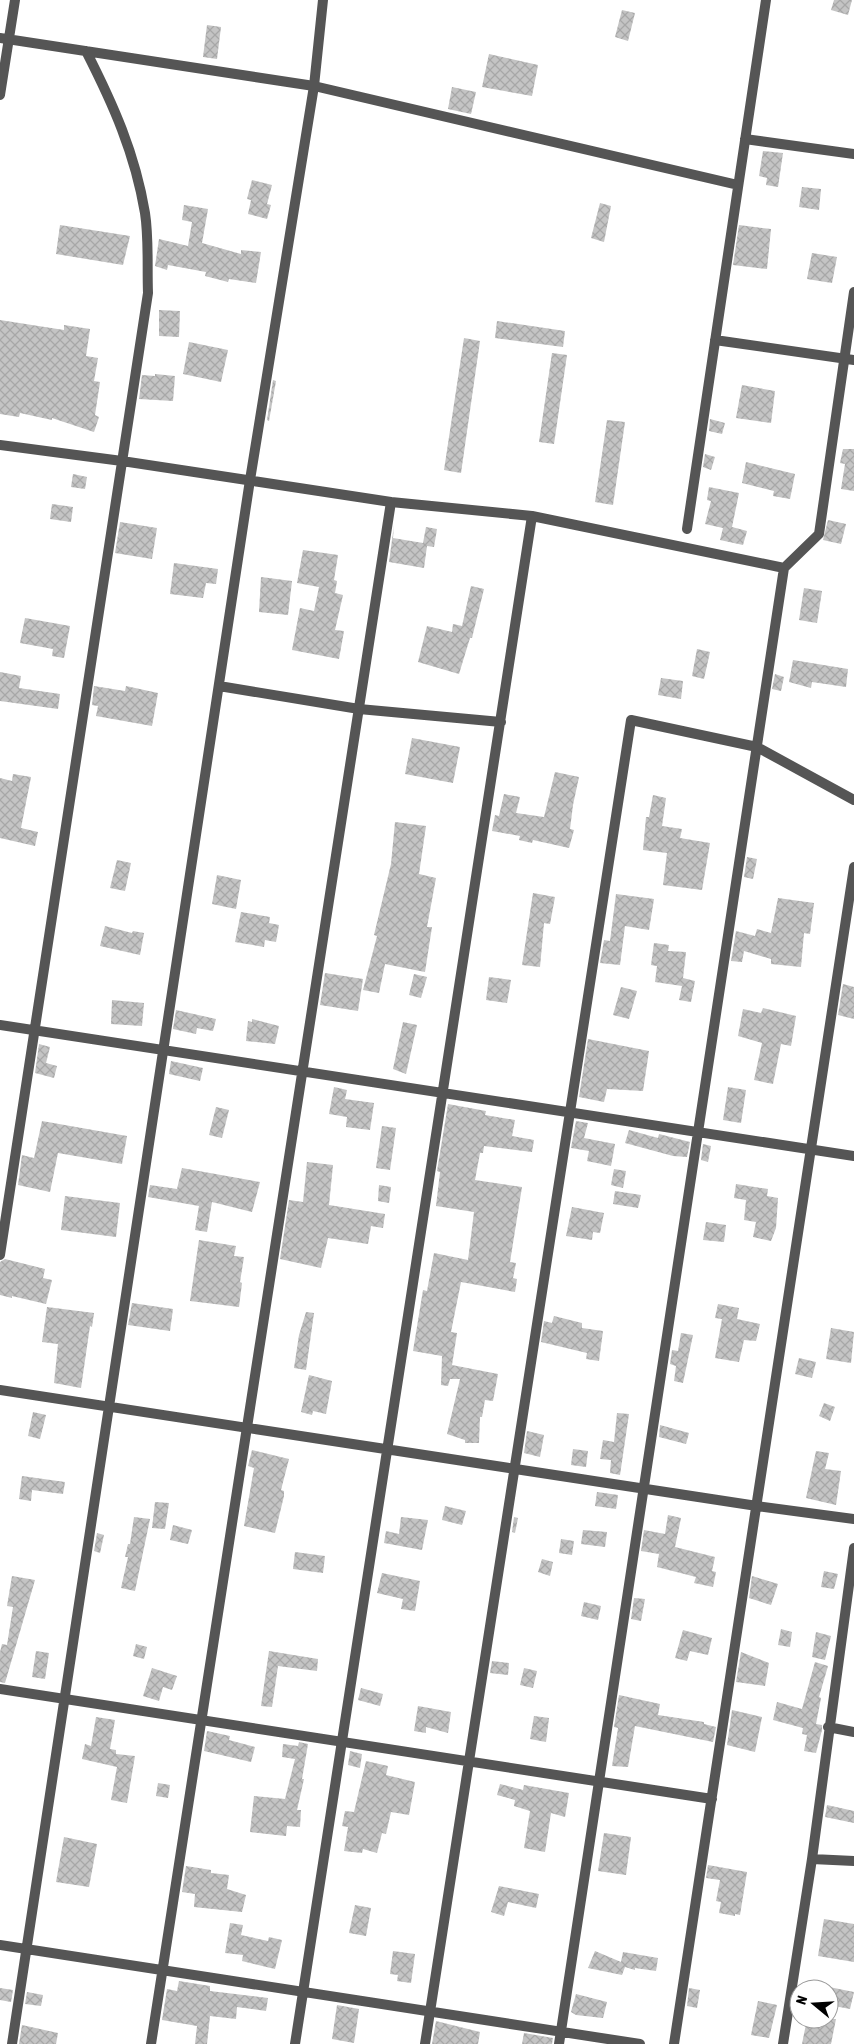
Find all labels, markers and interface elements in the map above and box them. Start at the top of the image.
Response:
north arrow [789,1979,839,2029]
text: N [793,1994,811,2006]

